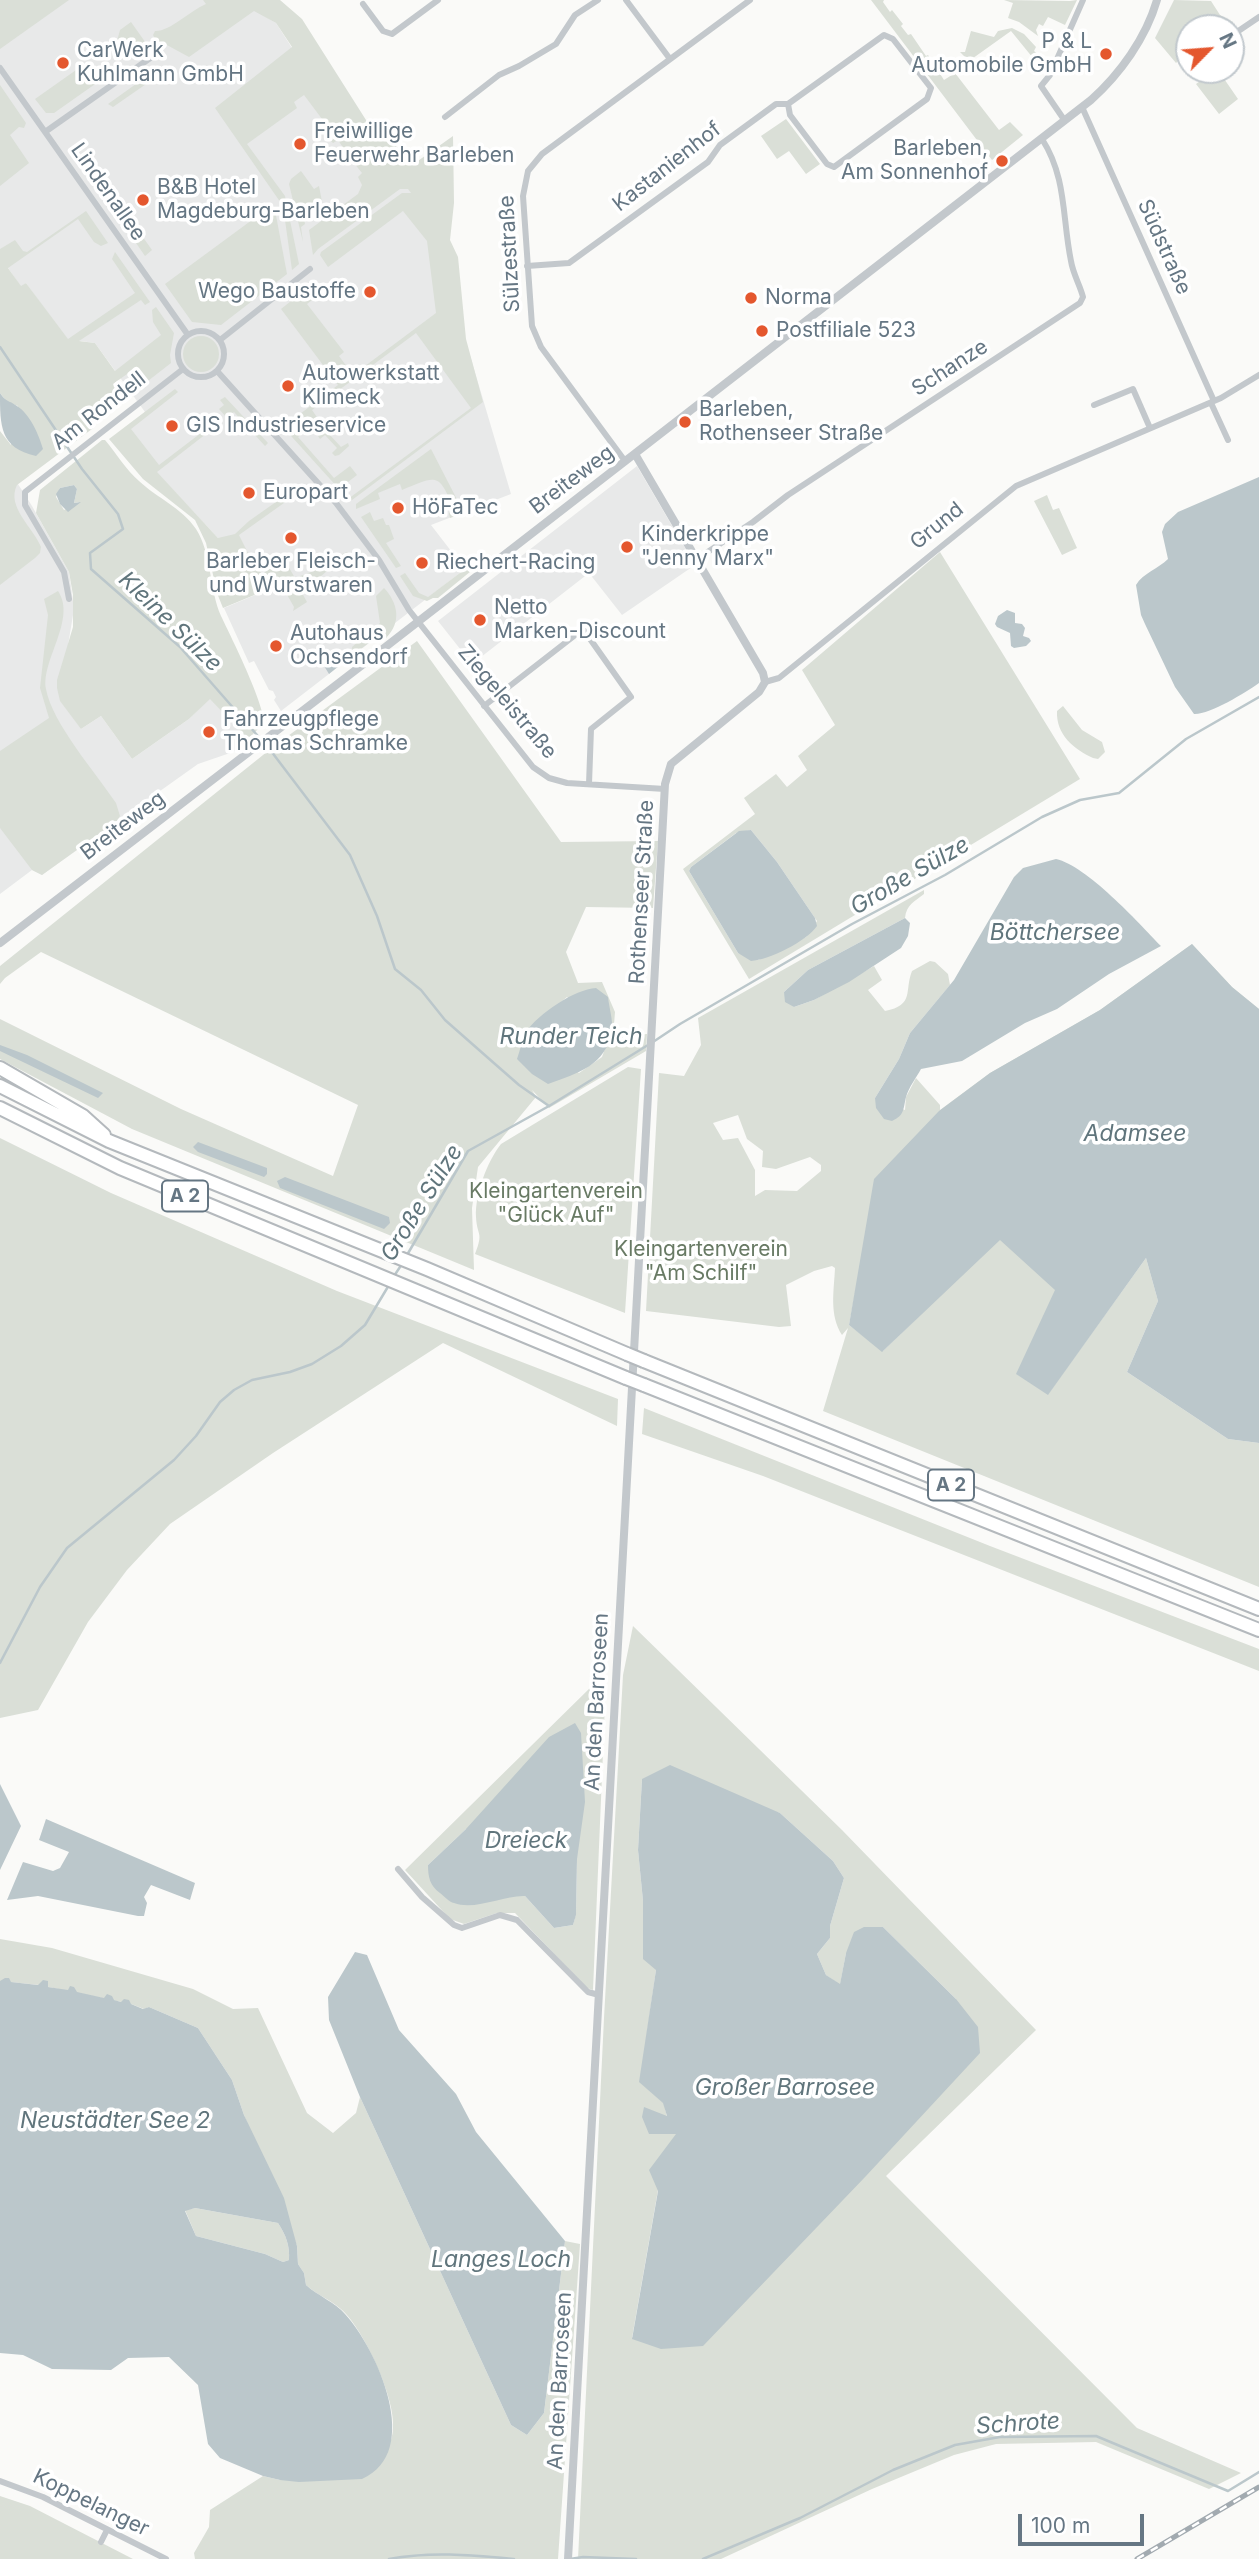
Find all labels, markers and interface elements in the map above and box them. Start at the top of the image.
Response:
north arrow [1175,14,1245,84]
place label: P & L Automobile GmbH [911,29,1092,79]
text: N [1214,29,1241,52]
place label: CarWerk Kuhlmann GmbH [77,38,244,88]
marker: P & L Automobile GmbH [1098,46,1114,62]
marker: CarWerk Kuhlmann GmbH [55,55,71,71]
street label: Kastanienhof [608,117,726,217]
place label: Freiwillige Feuerwehr Barleben [314,119,514,169]
marker: Freiwillige Feuerwehr Barleben [292,136,308,152]
place label: Barleben, Am Sonnenhof [841,136,988,186]
street label: Lindenallee [65,138,151,246]
marker: Barleben, Am Sonnenhof [994,153,1010,169]
place label: B&B Hotel Magdeburg-Barleben [157,175,370,225]
marker: B&B Hotel Magdeburg-Barleben [135,192,151,208]
street label: Sülzestraße [494,195,526,313]
street label: Südstraße [1132,195,1196,299]
place label: Wego Baustoffe [198,279,356,305]
marker: Wego Baustoffe [362,284,378,300]
place label: Norma [765,285,832,311]
marker: Norma [743,290,759,306]
place label: Postfiliale 523 [776,318,916,344]
marker: Postfiliale 523 [754,323,770,339]
street label: Schanze [907,334,993,402]
place label: Autowerkstatt Klimeck [302,361,440,411]
street label: Am Rondell [47,367,151,455]
marker: Autowerkstatt Klimeck [280,378,296,394]
place label: Barleben, Rothenseer Straße [699,397,883,447]
place label: GIS Industrieservice [186,413,386,439]
marker: Barleben, Rothenseer Straße [677,414,693,430]
marker: GIS Industrieservice [164,418,180,434]
street label: Breiteweg [525,440,619,520]
place label: Europart [263,480,348,506]
marker: Europart [241,485,257,501]
place label: HöFaTec [412,495,499,521]
street label: Grund [905,497,969,555]
marker: HöFaTec [390,500,406,516]
place label: Kinderkrippe "Jenny Marx" [641,522,774,572]
marker: Barleber Fleisch- und Wurstwaren [283,530,299,546]
marker: Kinderkrippe "Jenny Marx" [619,539,635,555]
place label: Barleber Fleisch- und Wurstwaren [206,549,376,599]
place label: Riechert-Racing [436,550,595,576]
marker: Riechert-Racing [414,555,430,571]
water label: Kleine Sülze [113,566,227,678]
place label: Netto Marken-Discount [494,595,666,645]
marker: Netto Marken-Discount [472,612,488,628]
place label: Autohaus Ochsendorf [290,621,408,671]
marker: Autohaus Ochsendorf [268,638,284,654]
street label: Ziegeleistraße [452,640,562,764]
place label: Fahrzeugpflege Thomas Schramke [223,707,408,757]
marker: Fahrzeugpflege Thomas Schramke [201,724,217,740]
street label: Breiteweg [76,786,170,866]
street label: Rothenseer Straße [625,799,659,985]
water label: Große Sülze [846,831,974,921]
water label: Böttchersee [990,919,1120,947]
water label: Runder Teich [499,1023,643,1051]
water label: Adamsee [1084,1120,1186,1148]
water label: Große Sülze [375,1139,469,1267]
park label: Kleingartenverein "Glück Auf" [469,1179,643,1229]
road number: A 2 [162,1180,208,1212]
park label: Kleingartenverein "Am Schilf" [614,1237,788,1287]
road number: A 2 [928,1470,974,1500]
street label: An den Barroseen [580,1612,614,1792]
water label: Dreieck [485,1827,567,1855]
water label: Großer Barrosee [695,2074,875,2102]
water label: Neustädter See 2 [20,2107,210,2135]
water label: Langes Loch [431,2246,571,2274]
street label: An den Barroseen [543,2291,577,2471]
water label: Schrote [975,2407,1061,2441]
street label: Koppelanger [29,2464,153,2542]
scale bar [1021,2500,1147,2544]
text: 100 m [1031,2513,1090,2538]

